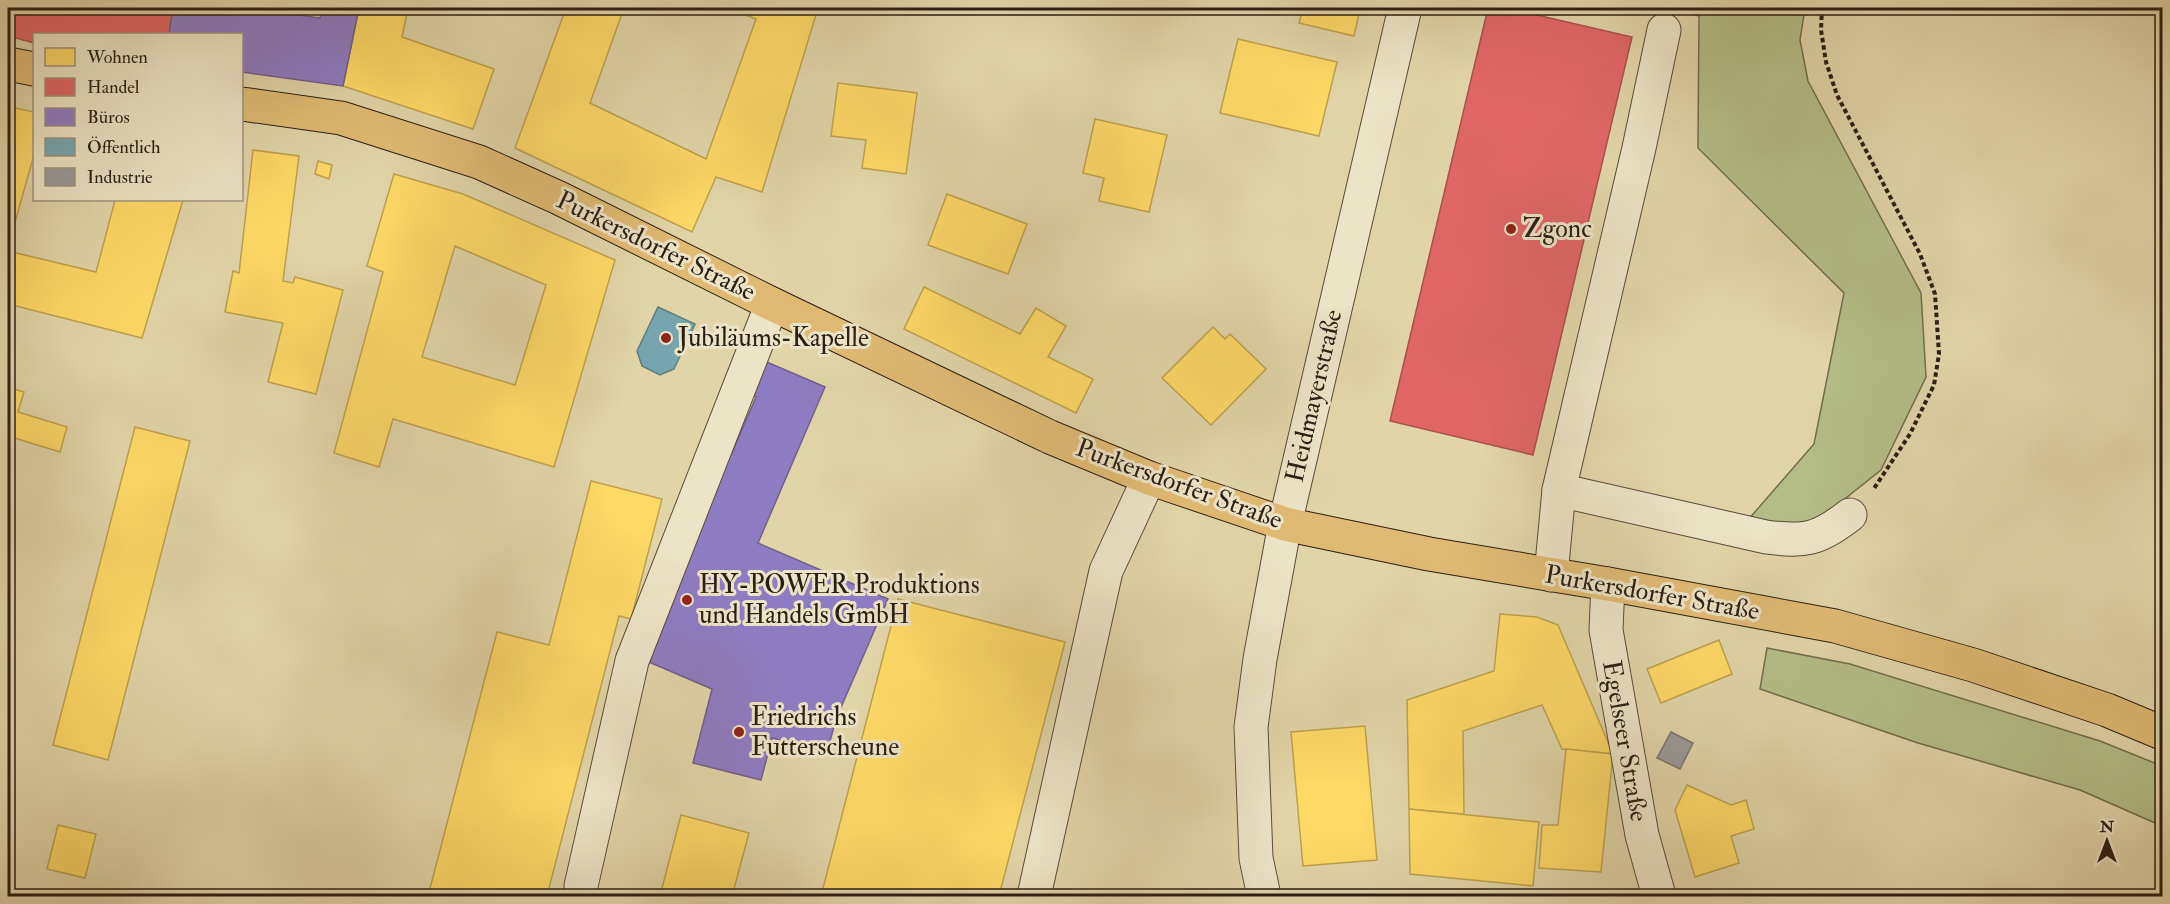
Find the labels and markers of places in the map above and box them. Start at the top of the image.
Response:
place label: Zgonc [1523,213,1592,245]
marker: Zgonc [1504,222,1518,236]
place label: Jubiläums-Kapelle [677,322,869,355]
marker: Jubiläums-Kapelle [659,331,673,345]
place label: HY-POWER Produktions und Handels GmbH [699,569,980,631]
marker: HY-POWER Produktions und Handels GmbH [680,593,694,607]
place label: Friedrichs Futterscheune [751,701,899,763]
marker: Friedrichs Futterscheune [732,725,746,739]

